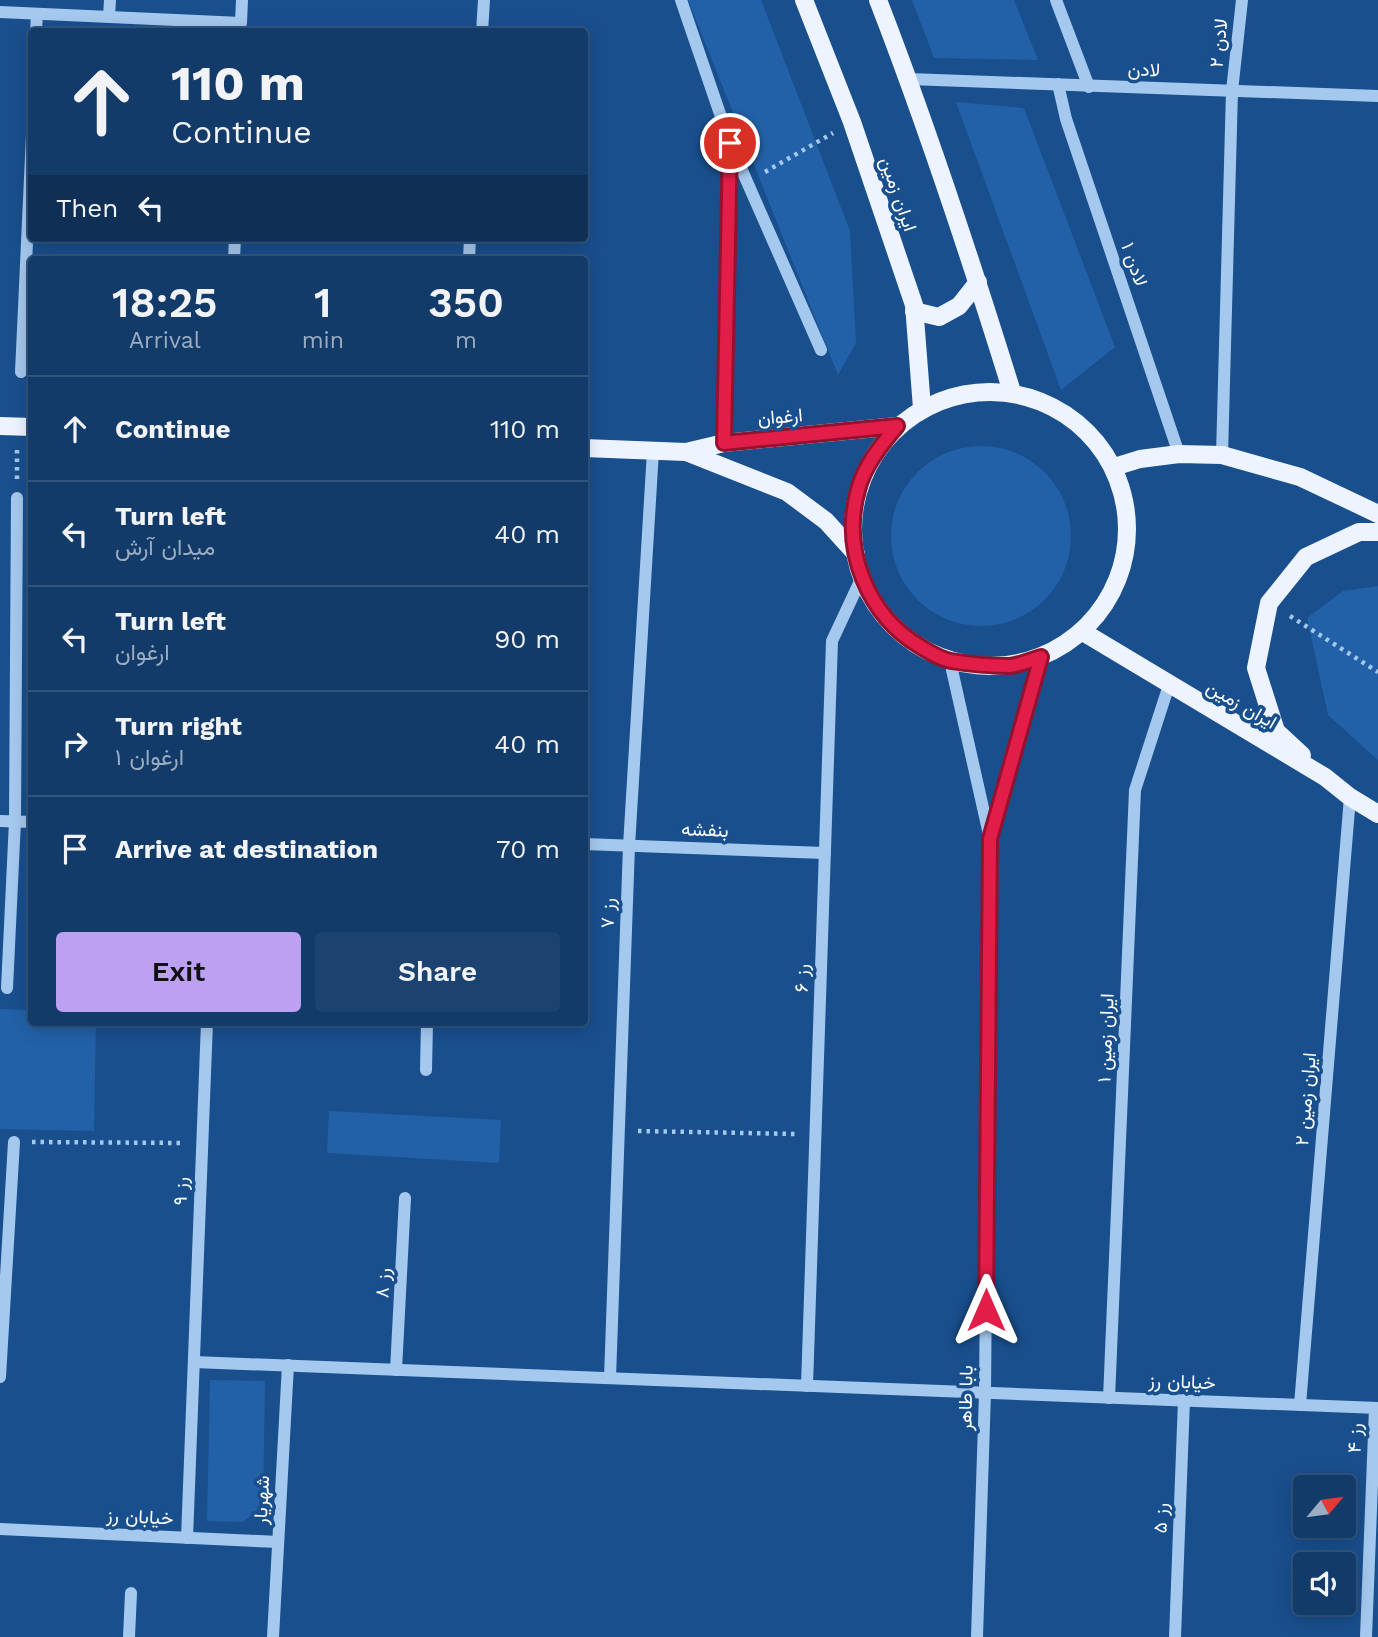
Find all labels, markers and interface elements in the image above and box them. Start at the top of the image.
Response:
street label: لادن ۲ [1204,17,1233,69]
text: 110 m [171,54,305,112]
icon: ahead [56,56,147,147]
street label: لادن [1127,57,1161,82]
text: Continue [171,113,312,151]
pin [700,113,760,173]
icon: arrive [711,124,749,162]
street label: ایران زمین [875,154,922,234]
icon: left [132,189,170,227]
text: Then [56,193,118,223]
street label: لادن ۱ [1116,239,1153,289]
text: 18:25 [112,278,218,327]
text: 1 [314,278,332,327]
text: 350 [428,278,504,327]
text: Arrival [129,327,201,354]
text: min [302,327,344,354]
text: m [455,327,477,354]
street label: ارغوان [757,403,803,430]
icon: ahead [56,410,94,448]
text: Continue [115,414,231,444]
text: 110 m [490,414,560,444]
text: Turn left [115,501,226,531]
icon: left [56,515,94,553]
text: 40 m [494,519,560,549]
text: میدان آرش [115,534,215,561]
text: Turn left [115,606,226,636]
icon: left [56,620,94,658]
text: 90 m [494,624,560,654]
text: ارغوان [115,639,170,666]
street label: ایران زمین [1203,675,1281,734]
text: Turn right [115,711,242,741]
icon: right [56,725,94,763]
text: 40 m [494,729,560,759]
text: ارغوان ۱ [115,744,184,771]
street label: بنفشه [681,817,729,842]
icon: arrive [56,830,94,868]
text: Arrive at destination [115,834,378,864]
text: 70 m [496,834,560,864]
street label: رز ۷ [595,897,620,929]
button: Exit [56,932,301,1012]
button: Share [315,932,560,1012]
street label: رز ۶ [790,963,813,993]
street label: ایران زمین ۱ [1092,993,1119,1083]
street label: ایران زمین ۲ [1290,1051,1321,1147]
street label: رز ۹ [169,1176,192,1206]
street label: رز ۸ [370,1267,395,1299]
position arrow [949,1273,1023,1347]
street label: بابا طاهر [953,1365,978,1432]
street label: خیابان رز [1147,1369,1216,1394]
street label: رز ۴ [1342,1423,1367,1453]
street label: شهریار [249,1475,274,1526]
north arrow [1293,1475,1356,1538]
map controls [1293,1475,1356,1615]
street label: رز ۵ [1148,1502,1173,1534]
street label: خیابان رز [105,1503,174,1530]
button: sound [1293,1552,1356,1615]

